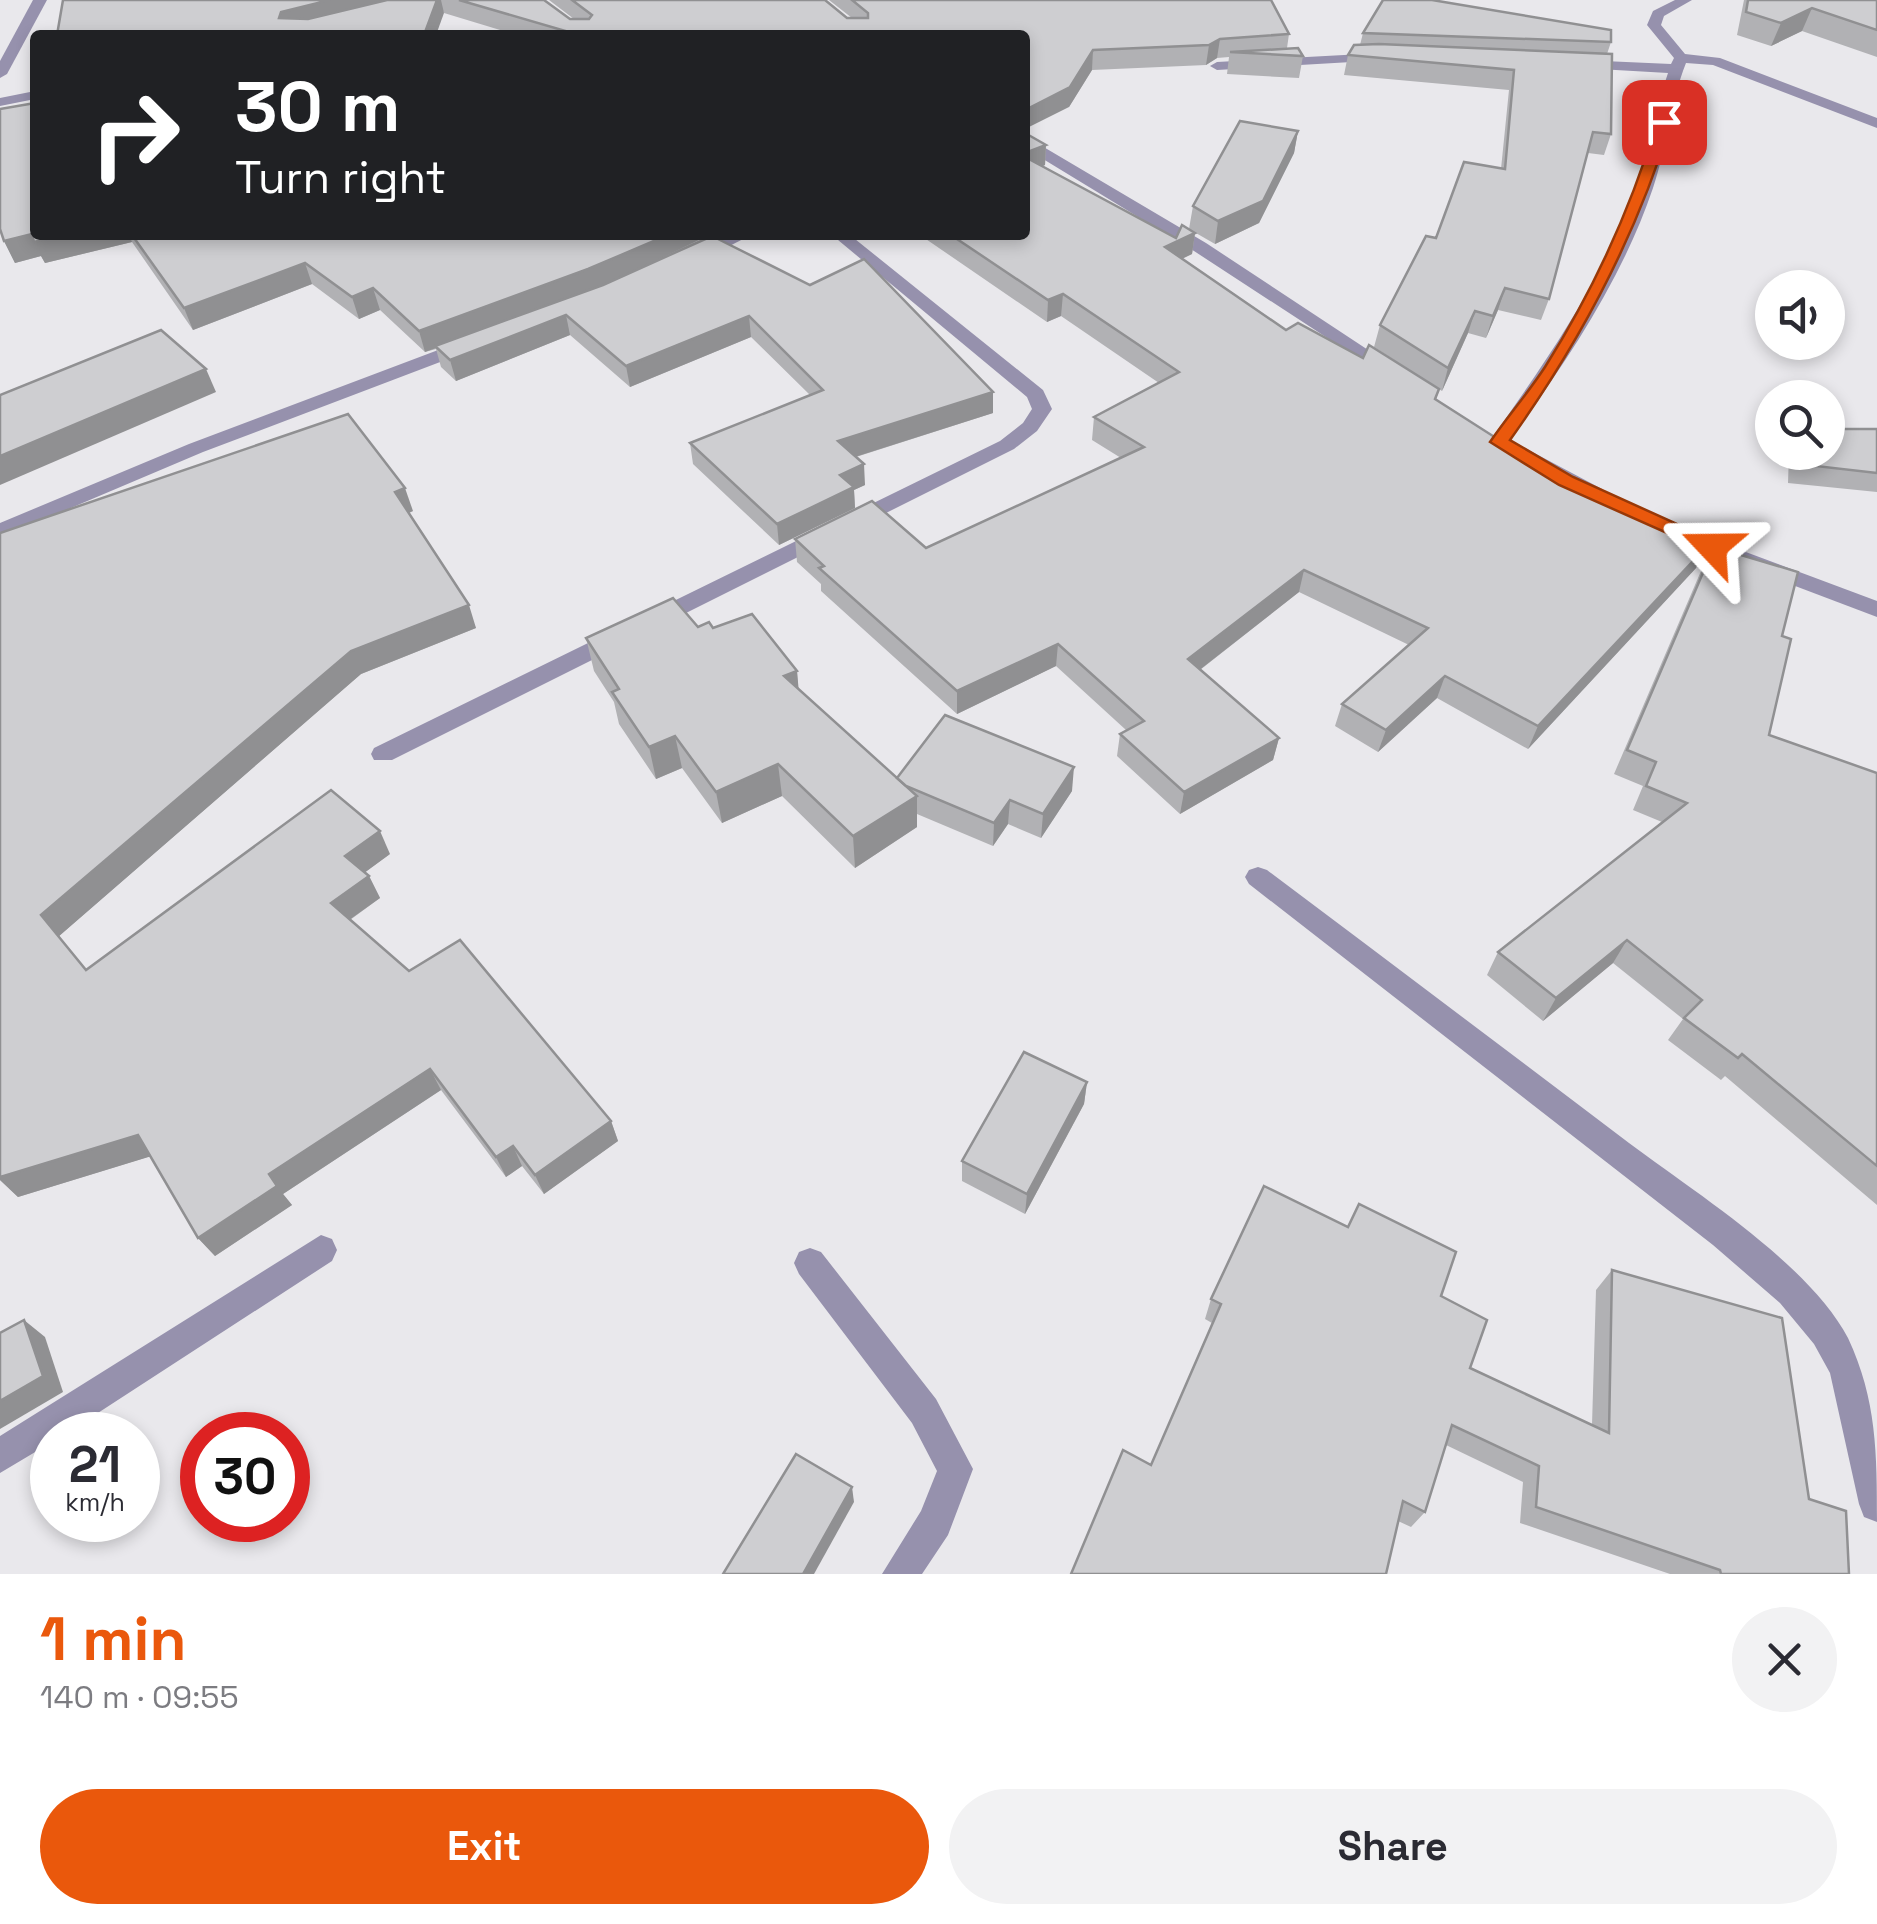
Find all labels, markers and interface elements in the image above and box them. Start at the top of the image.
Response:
text: 30 m [235,62,400,151]
icon: right [70,70,200,200]
pin [1622,80,1707,165]
icon: arrive [1637,95,1692,150]
text: Turn right [235,149,446,206]
map controls [1755,270,1845,470]
button: sound [1755,270,1845,360]
button: search [1755,380,1845,470]
position arrow [1660,495,1764,599]
speed limit sign: 30 [180,1412,310,1542]
text: 21 [69,1433,121,1497]
text: km/h [65,1486,125,1518]
text: 1 min [40,1601,187,1678]
button: close [1732,1607,1837,1712]
text: 140 m · 09:55 [40,1677,239,1717]
button: Exit [40,1789,929,1904]
button: Share [949,1789,1837,1904]

